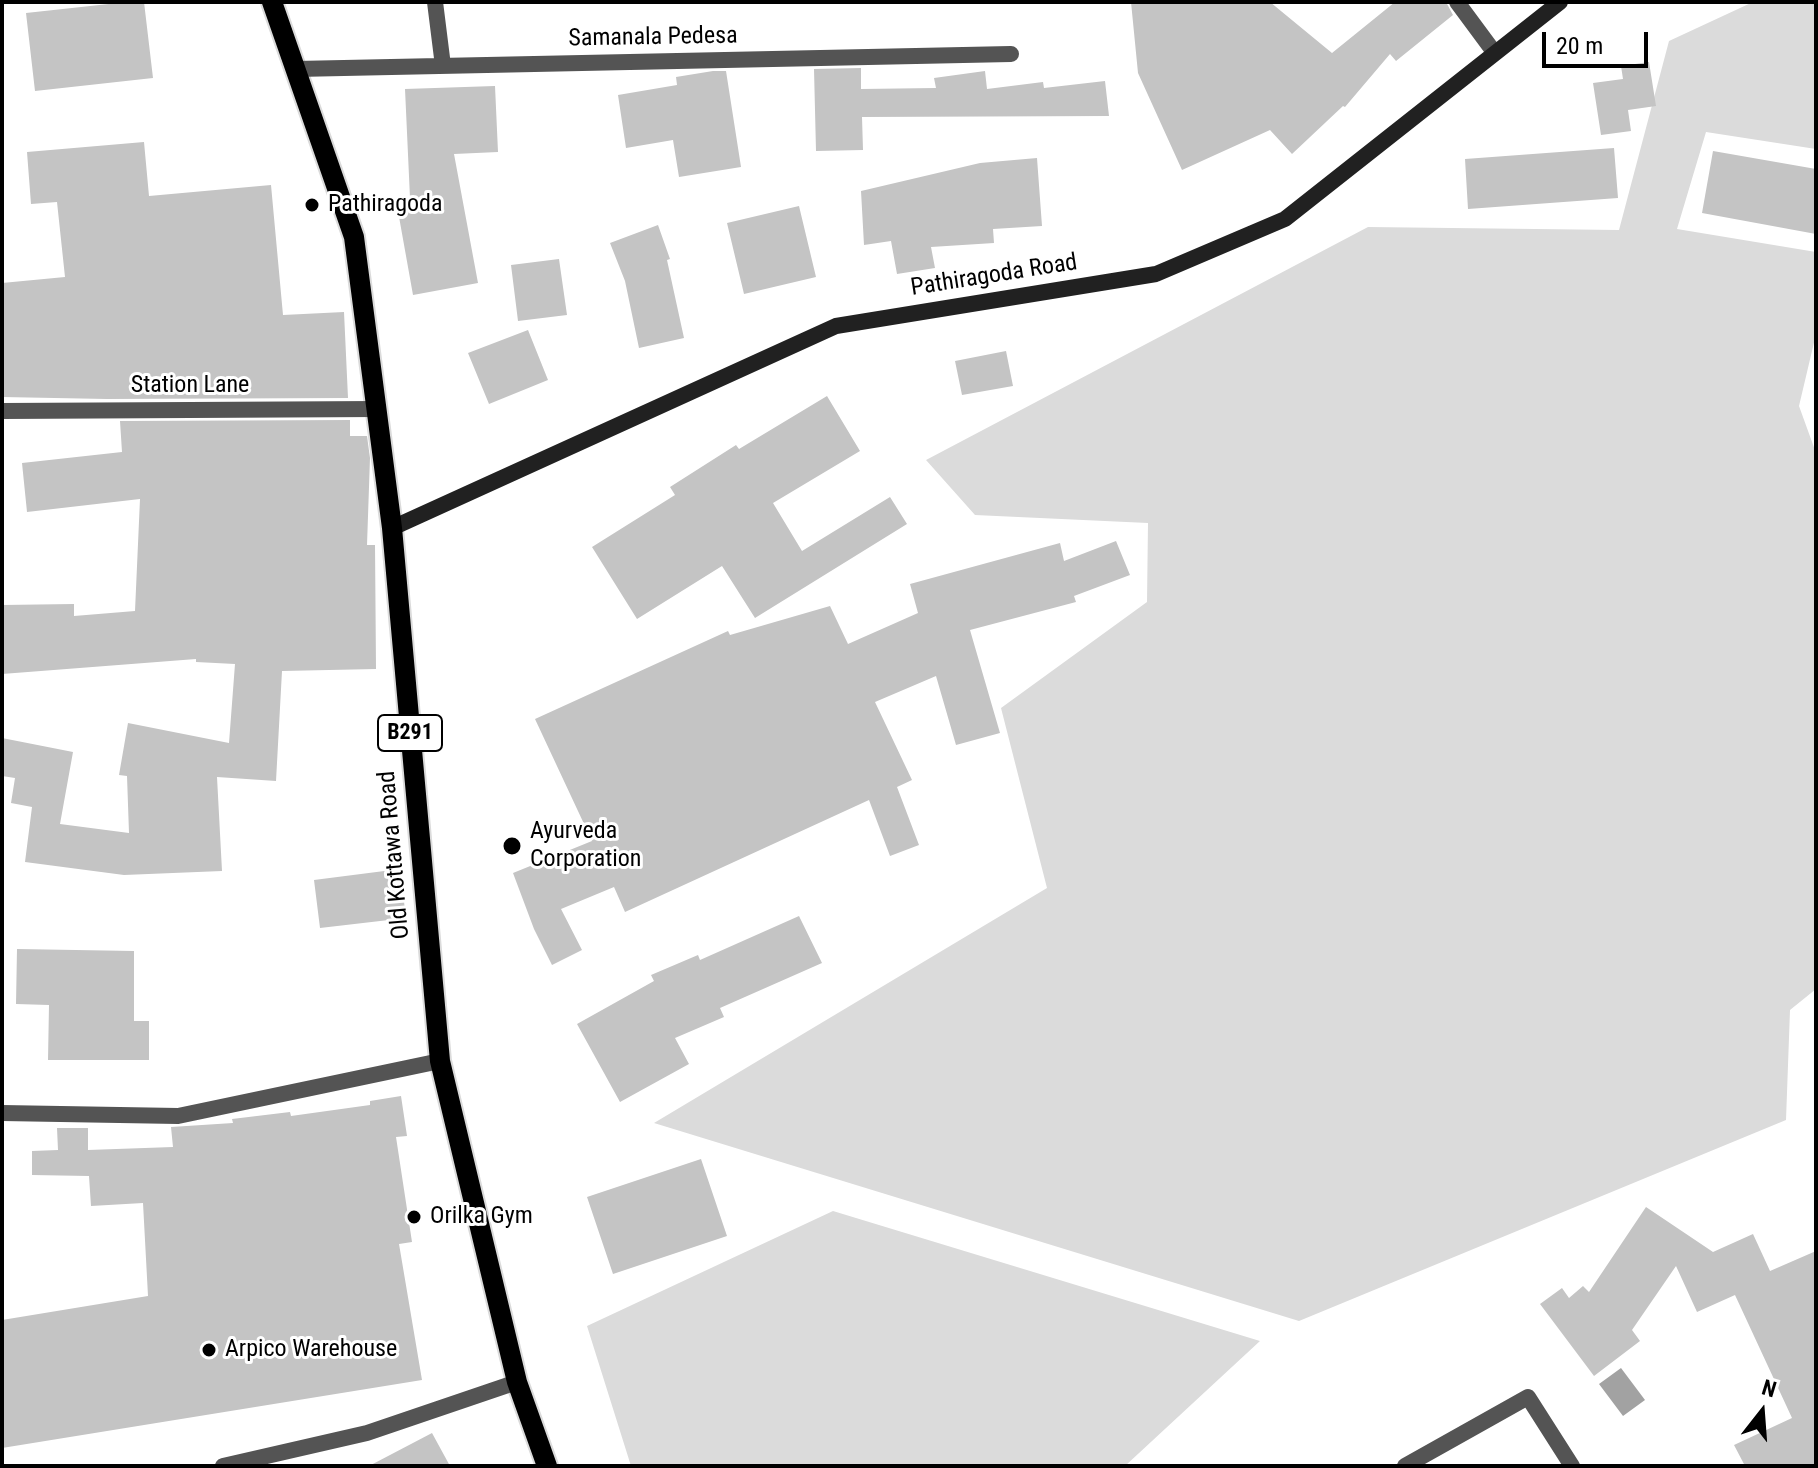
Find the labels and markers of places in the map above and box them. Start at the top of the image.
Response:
place label: Pathiragoda [328,191,442,219]
marker: Pathiragoda [303,196,321,214]
place label: Ayurveda Corporation [530,818,641,874]
marker: Ayurveda Corporation [501,835,523,857]
place label: Orilka Gym [430,1203,533,1231]
marker: Orilka Gym [405,1208,423,1226]
place label: Arpico Warehouse [225,1336,397,1364]
marker: Arpico Warehouse [200,1341,218,1359]

